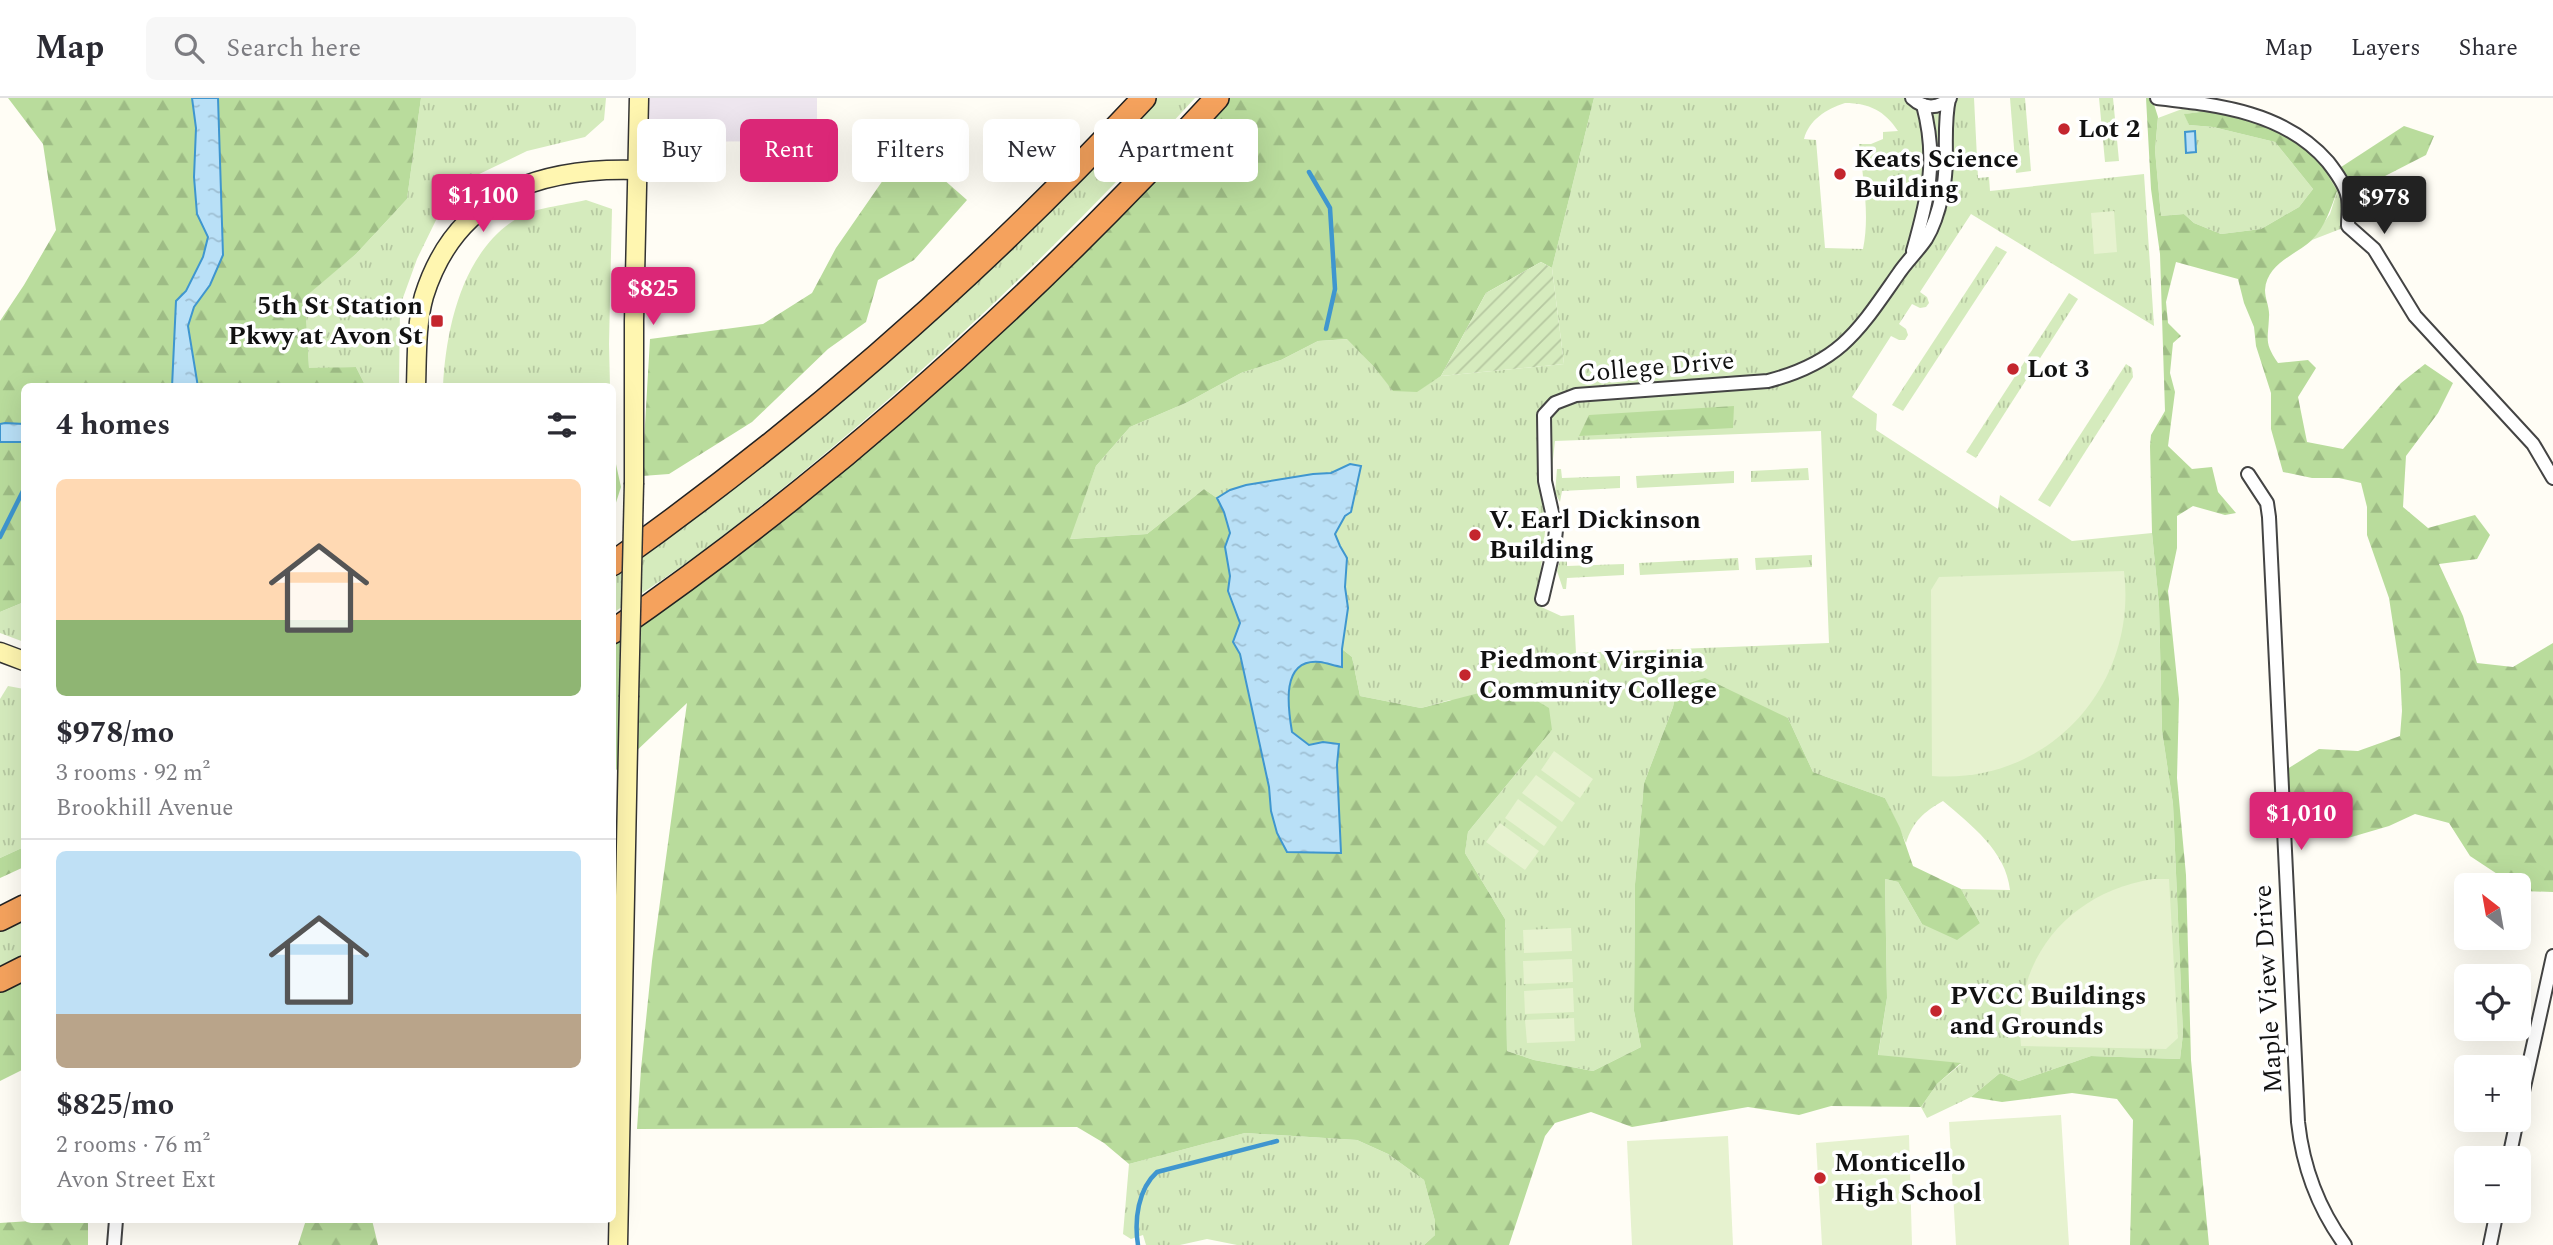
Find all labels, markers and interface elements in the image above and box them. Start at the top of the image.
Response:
search box [146,17,636,80]
text: Map [35,23,104,73]
text: Search here [226,28,361,68]
icon: search [170,29,208,67]
text: Map [2264,30,2313,66]
text: Layers [2351,30,2421,66]
text: Share [2459,30,2518,66]
place label: Lot 2 [2078,109,2140,149]
chip: Buy [637,119,726,182]
chip: Rent [740,119,838,182]
chip: Filters [852,119,969,182]
chip: New [983,119,1080,182]
chip: Apartment [1094,119,1258,182]
marker: Lot 2 [2056,121,2072,137]
place label: Keats Science Building [1854,139,2019,209]
marker: Keats Science Building [1832,166,1848,182]
pin: $1,100 [426,174,540,234]
pin: $978 [2343,176,2425,236]
text: $1,100 [448,179,518,214]
text: $978 [2358,181,2410,216]
pin: $825 [612,268,694,327]
text: $825 [627,272,679,307]
place label: 5th St Station Pkwy at Avon St [228,286,423,356]
marker: 5th St Station Pkwy at Avon St [429,313,445,329]
street label: College Drive [1576,340,1736,394]
place label: Lot 3 [2027,349,2089,389]
marker: Lot 3 [2005,361,2021,377]
text: 4 homes [56,402,170,448]
icon: filters [543,406,581,444]
place label: V. Earl Dickinson Building [1489,500,1701,570]
icon: home [256,525,382,651]
marker: V. Earl Dickinson Building [1467,527,1483,543]
place label: Piedmont Virginia Community College [1479,640,1717,710]
marker: Piedmont Virginia Community College [1457,667,1473,683]
text: $978/mo [56,710,174,756]
text: 3 rooms · 92 m² [56,756,210,791]
text: Brookhill Avenue [56,791,234,826]
pin: $1,010 [2244,792,2358,852]
text: $1,010 [2266,797,2336,832]
north arrow [2454,873,2530,950]
map controls [2454,873,2531,1223]
street label: Maple View Drive [2243,884,2293,1094]
icon: home [256,897,382,1023]
button: locate [2454,964,2531,1041]
place label: PVCC Buildings and Grounds [1950,976,2146,1046]
marker: PVCC Buildings and Grounds [1928,1003,1944,1019]
button: + [2454,1055,2531,1132]
text: $825/mo [56,1082,174,1128]
text: 2 rooms · 76 m² [56,1128,210,1163]
place label: Monticello High School [1834,1143,1982,1213]
button: − [2454,1146,2531,1223]
text: Avon Street Ext [56,1163,216,1198]
marker: Monticello High School [1812,1170,1828,1186]

